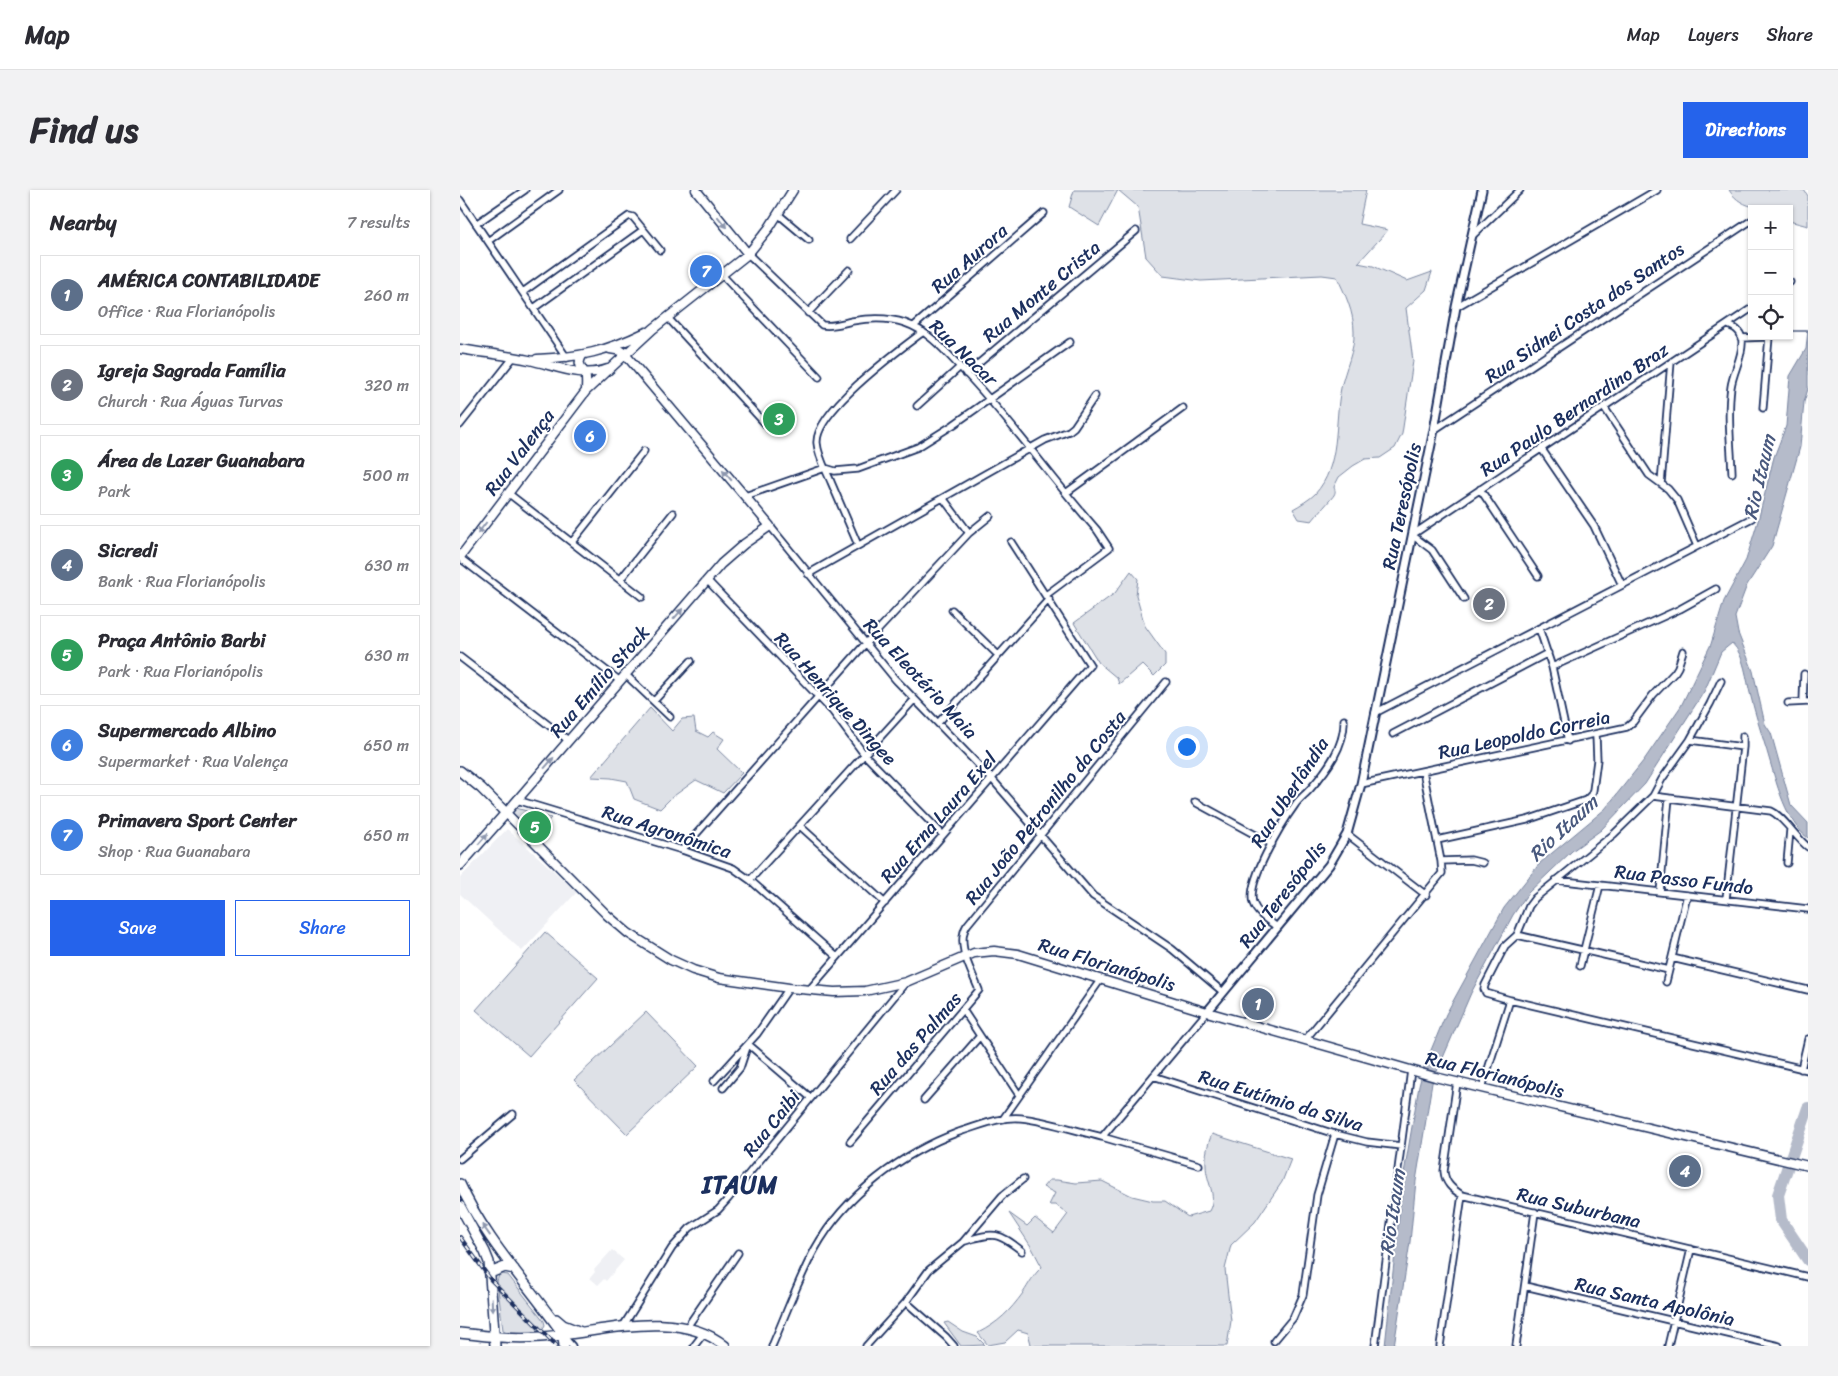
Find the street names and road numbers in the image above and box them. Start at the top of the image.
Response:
street label: Rua Aurora [923,215,1016,302]
street label: Rua Monte Crista [975,232,1108,351]
street label: Rua Sidnei Costa dos Santos [1478,233,1691,392]
street label: Rua Nacar [921,311,1007,395]
street label: Rua Paulo Bernardino Braz [1473,333,1676,485]
street label: Rua Valença [476,401,563,503]
street label: Rua Teresópolis [1372,439,1431,573]
street label: Rua Eleotério Maia [855,610,986,747]
street label: Rua Emílio Stock [541,617,658,745]
street label: Rua Henrique Dingee [766,624,905,773]
street label: Rua Leopoldo Correia [1435,700,1614,769]
street label: Rua João Petronilho da Costa [956,702,1135,912]
street label: Rua Uberlândia [1241,730,1338,854]
street label: Rua Erna Laura Exel [872,744,1005,891]
street label: Rua Agronômica [598,795,736,868]
street label: Rua Teresópolis [1230,833,1335,955]
street label: Rua Passo Fundo [1613,855,1755,904]
street label: Rua Florianópolis [1034,928,1180,1001]
street label: Rua das Palmas [861,984,970,1103]
street label: Rua Florianópolis [1422,1041,1568,1108]
street label: Rua Eutímio da Silva [1195,1060,1368,1141]
street label: Rua Caibi [734,1082,809,1164]
street label: Rua Suburbana [1514,1177,1645,1238]
street label: Rua Santa Apolônia [1572,1267,1738,1336]

